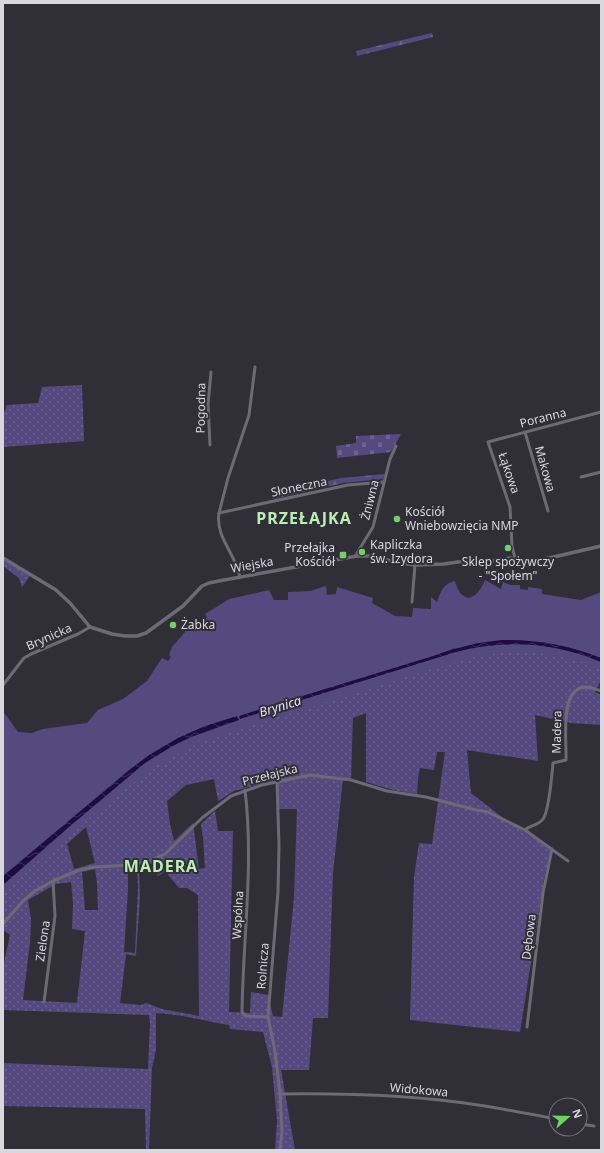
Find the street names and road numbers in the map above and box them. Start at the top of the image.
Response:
street label: Pogodna [192,382,209,433]
street label: Poranna [518,404,568,432]
street label: Makowa [531,444,560,494]
street label: Łąkowa [494,450,524,496]
street label: Słoneczna [269,472,328,501]
street label: Żniwna [356,478,383,522]
street label: Wiejska [229,552,275,577]
street label: Brynicka [23,619,74,654]
street label: Madera [548,710,565,754]
street label: Przełajska [240,759,299,790]
street label: Wspólna [228,890,247,940]
street label: Dębowa [517,913,540,961]
street label: Zielona [31,919,54,963]
street label: Rolnicza [252,942,273,990]
street label: Widokowa [389,1078,449,1101]

